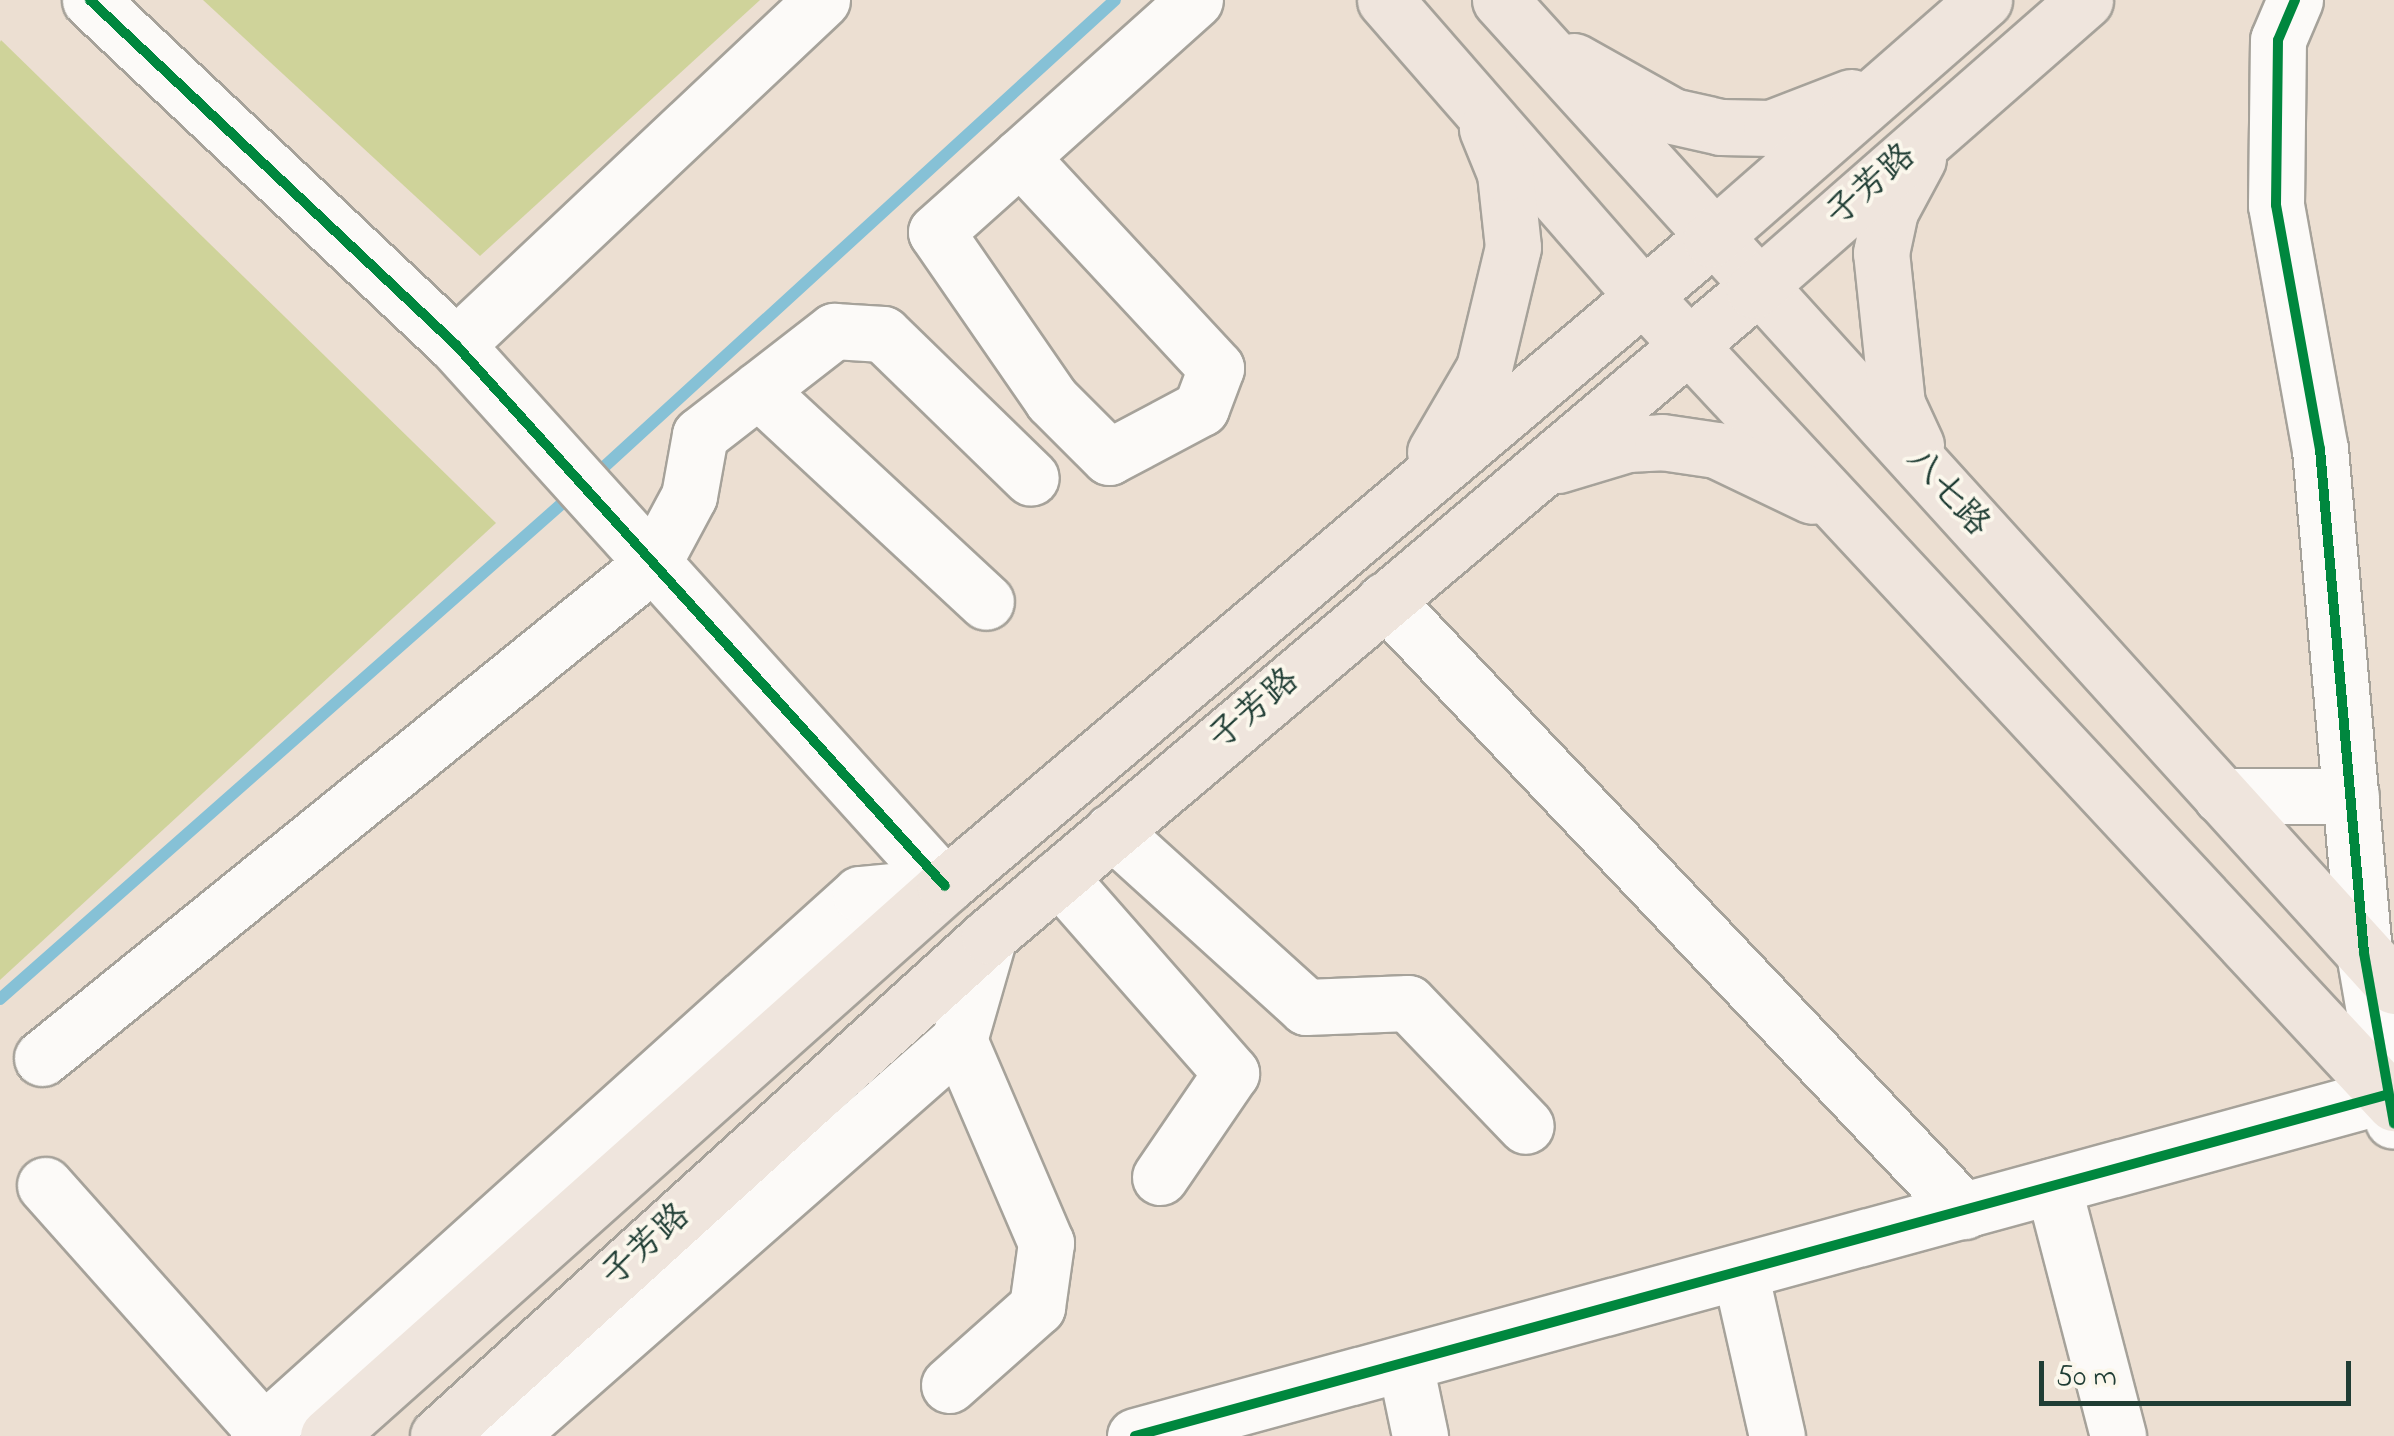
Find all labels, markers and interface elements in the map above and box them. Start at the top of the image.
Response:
street label: 子芳路 [1819,136,1925,236]
street label: 八七路 [1896,440,1998,546]
street label: 子芳路 [1201,660,1309,760]
street label: 子芳路 [594,1195,700,1297]
scale bar [2044,1341,2356,1403]
text: 50 m [2056,1356,2117,1400]

